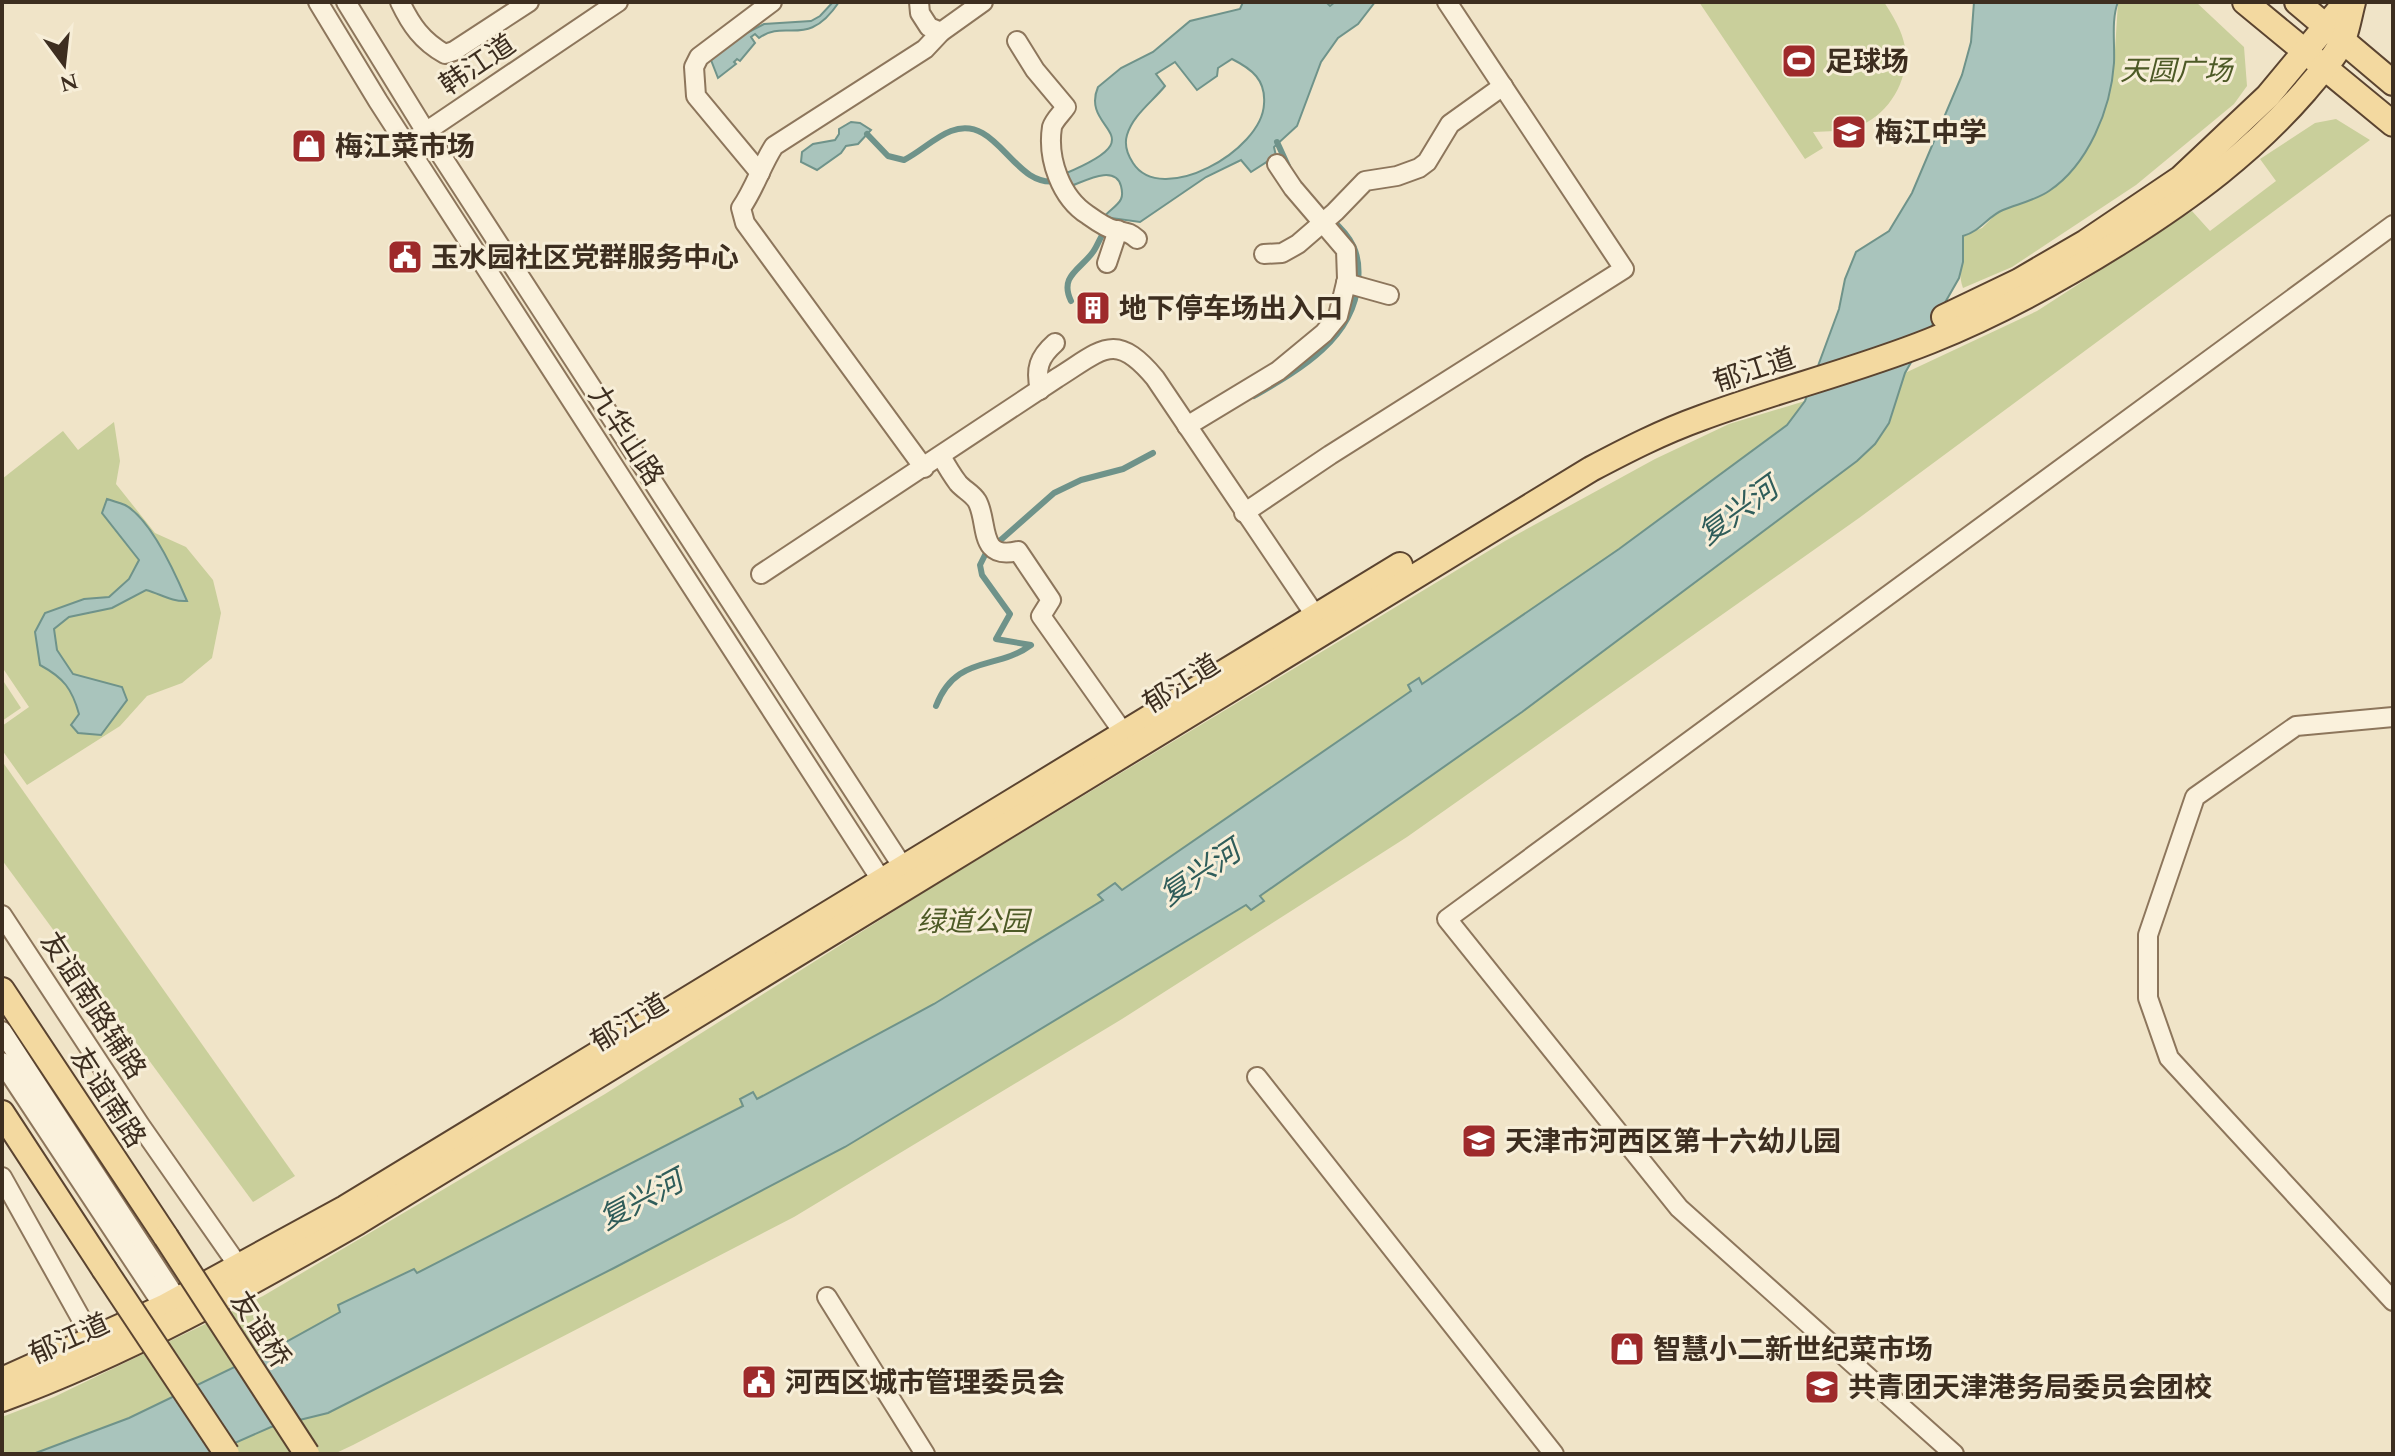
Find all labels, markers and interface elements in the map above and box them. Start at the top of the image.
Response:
north arrow [24,24,104,104]
street label: 韩江道 [431,24,525,107]
place label: 足球场 [1825,41,1909,84]
sports icon: 足球场 [1780,42,1818,80]
park label: 天圆广场 [2120,50,2234,93]
text: N [56,64,82,100]
place label: 梅江中学 [1875,112,1987,155]
school or university icon: 梅江中学 [1830,113,1868,151]
place label: 梅江菜市场 [335,126,475,169]
shop icon: 梅江菜市场 [290,127,328,165]
place label: 玉水园社区党群服务中心 [431,237,739,280]
public building icon: 玉水园社区党群服务中心 [386,238,424,276]
place label: 地下停车场出入口 [1119,288,1343,331]
building icon: 地下停车场出入口 [1074,289,1112,327]
street label: 郁江道 [1708,337,1801,404]
street label: 九华山路 [577,377,674,494]
water label: 复兴河 [1689,464,1793,557]
street label: 郁江道 [1135,644,1229,725]
water label: 复兴河 [1150,827,1255,918]
park label: 绿道公园 [917,901,1033,944]
street label: 友谊南路辅路 [29,924,157,1088]
street label: 郁江道 [583,983,677,1063]
street label: 友谊南路 [59,1039,156,1156]
place label: 天津市河西区第十六幼儿园 [1505,1121,1841,1164]
school or university icon: 天津市河西区第十六幼儿园 [1460,1122,1498,1160]
water label: 复兴河 [591,1157,696,1242]
street label: 友谊桥 [219,1283,301,1377]
street label: 郁江道 [22,1303,117,1376]
place label: 智慧小二新世纪菜市场 [1653,1329,1933,1372]
shop icon: 智慧小二新世纪菜市场 [1608,1330,1646,1368]
place label: 河西区城市管理委员会 [785,1362,1065,1405]
public building icon: 河西区城市管理委员会 [740,1363,778,1401]
place label: 共青团天津港务局委员会团校 [1848,1367,2212,1410]
school or university icon: 共青团天津港务局委员会团校 [1803,1368,1841,1406]

